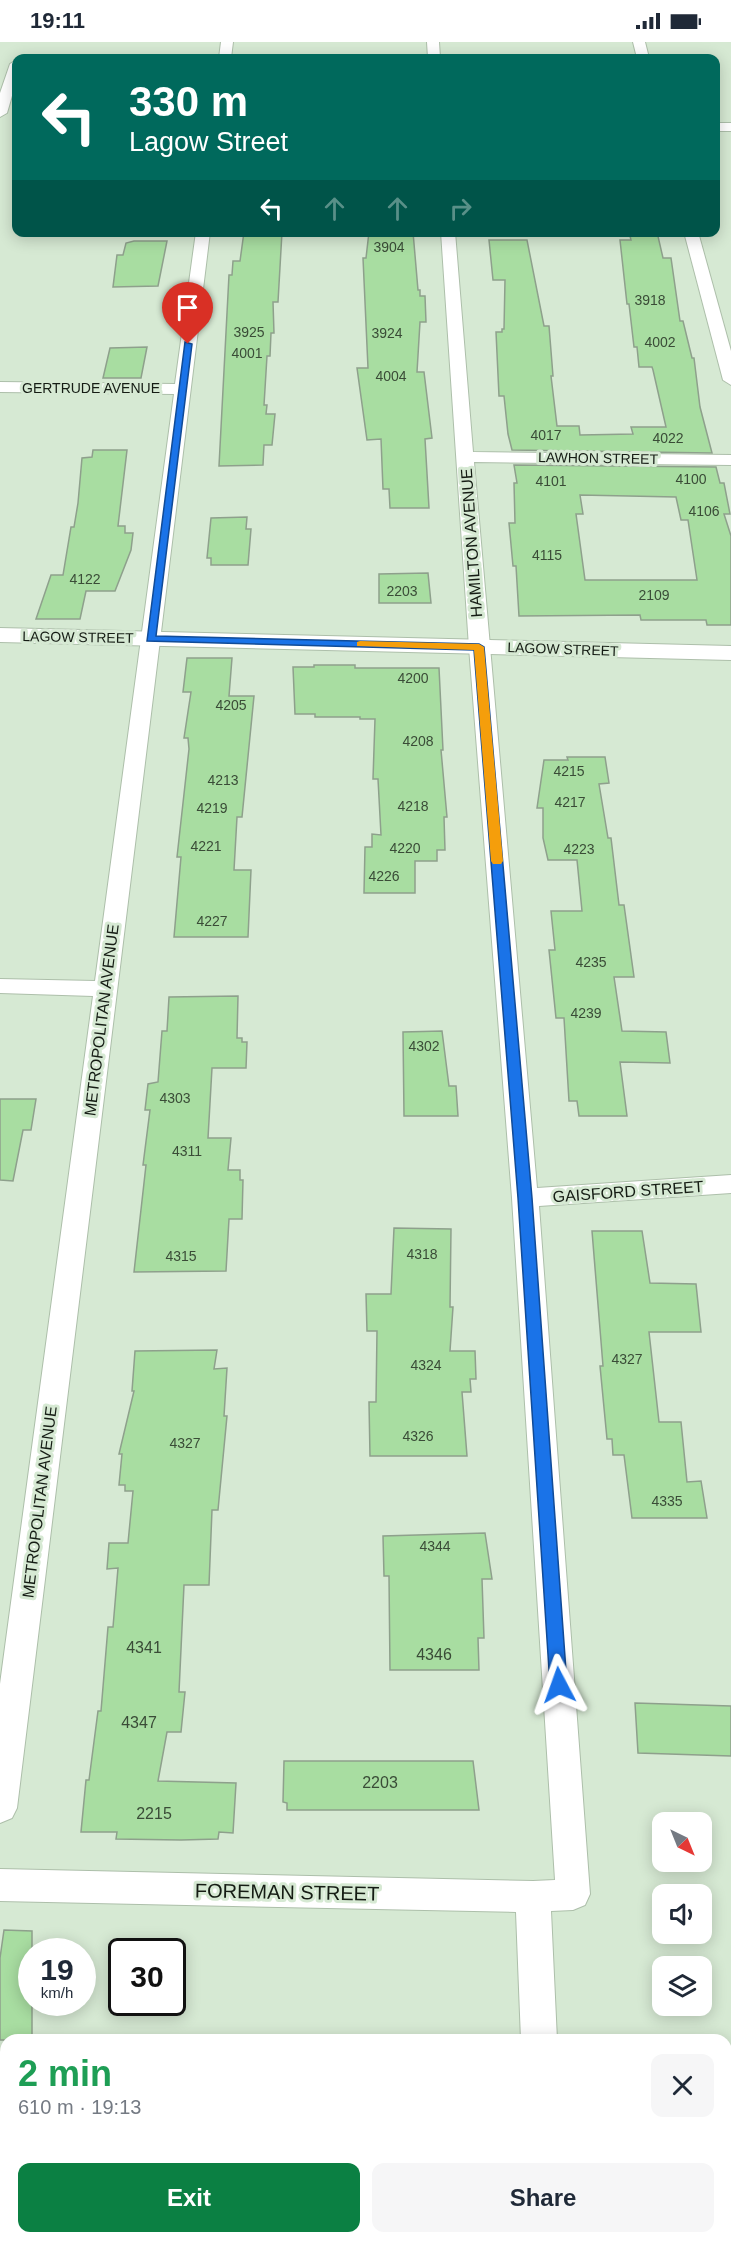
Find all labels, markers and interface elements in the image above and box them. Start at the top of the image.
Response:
text: 19:11 [30,8,85,33]
icon: left [30,78,108,156]
text: 330 m [129,78,248,125]
text: Lagow Street [129,127,288,157]
icon: left [255,192,288,225]
icon: ahead [318,192,351,225]
icon: ahead [381,192,414,225]
icon: right [444,192,477,225]
house number: 3904 [373,239,405,255]
pin [162,282,213,344]
icon: arrive [171,291,204,324]
house number: 3918 [634,292,666,308]
house number: 3925 [233,324,265,340]
house number: 3924 [371,325,403,341]
house number: 4002 [644,334,676,350]
house number: 4001 [231,345,263,361]
house number: 4004 [375,368,407,384]
street label: GERTRUDE AVENUE [22,380,160,396]
house number: 4017 [530,427,562,443]
house number: 4022 [652,430,684,446]
street label: LAWHON STREET [538,449,659,467]
street label: HAMILTON AVENUE [458,468,485,618]
house number: 4100 [675,471,707,487]
house number: 4101 [535,473,567,489]
house number: 4106 [688,503,720,519]
house number: 4115 [532,547,562,563]
house number: 4122 [69,571,101,587]
house number: 2203 [386,583,418,599]
house number: 2109 [638,587,670,603]
street label: LAGOW STREET [22,628,134,646]
street label: LAGOW STREET [507,639,619,659]
house number: 4200 [397,670,429,686]
house number: 4205 [215,697,247,713]
house number: 4208 [402,733,434,749]
house number: 4215 [553,763,585,779]
house number: 4213 [207,772,239,788]
house number: 4217 [554,794,586,810]
house number: 4218 [397,798,429,814]
house number: 4219 [196,800,228,816]
house number: 4221 [190,838,222,854]
house number: 4220 [389,840,421,856]
house number: 4223 [563,841,595,857]
house number: 4226 [368,868,400,884]
house number: 4227 [196,913,228,929]
street label: METROPOLITAN AVENUE [81,923,122,1117]
house number: 4235 [575,954,607,970]
house number: 4239 [570,1005,602,1021]
house number: 4302 [408,1038,440,1054]
house number: 4303 [159,1090,191,1106]
house number: 4311 [172,1143,202,1159]
street label: GAISFORD STREET [552,1178,704,1205]
house number: 4318 [406,1246,438,1262]
house number: 4315 [165,1248,197,1264]
house number: 4327 [611,1351,643,1367]
house number: 4324 [410,1357,442,1373]
street label: METROPOLITAN AVENUE [19,1405,60,1599]
house number: 4326 [402,1428,434,1444]
house number: 4327 [169,1435,201,1451]
house number: 4335 [651,1493,683,1509]
house number: 4344 [419,1538,451,1554]
house number: 4341 [126,1639,162,1656]
house number: 4346 [416,1646,452,1663]
position arrow [527,1653,591,1717]
house number: 4347 [121,1714,157,1731]
house number: 2203 [362,1774,398,1791]
house number: 2215 [136,1805,172,1822]
north arrow [652,1812,712,1872]
map controls [652,1812,712,2016]
street label: FOREMAN STREET [195,1879,379,1905]
button: sound [652,1884,712,1944]
speed limit sign: 30 [108,1938,186,2016]
text: 19 [40,1953,74,1986]
button: layers [652,1956,712,2016]
text: km/h [41,1984,73,2001]
text: 2 min [18,2053,112,2094]
button: close [651,2054,714,2117]
text: 610 m · 19:13 [18,2096,141,2118]
button: Exit [18,2163,360,2232]
button: Share [372,2163,714,2232]

